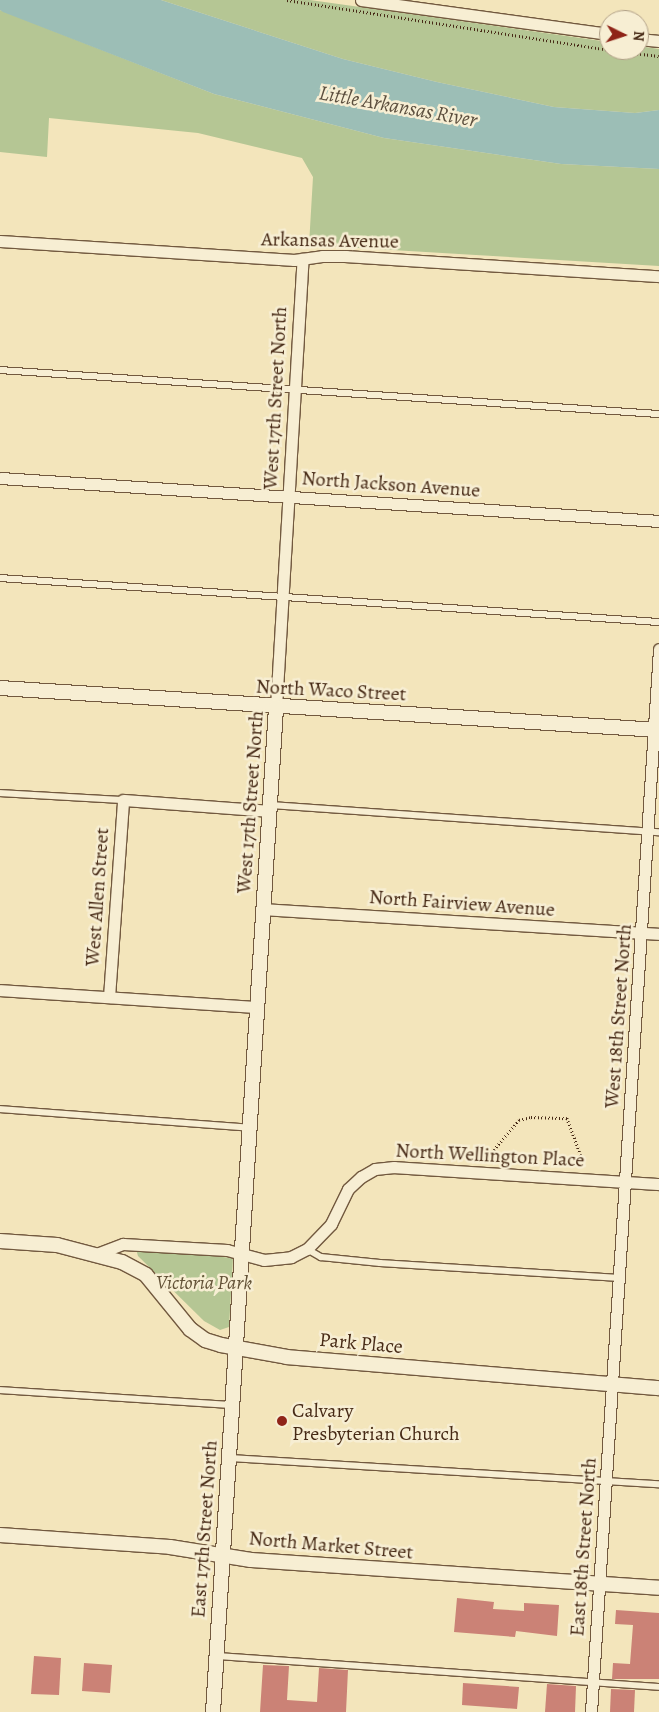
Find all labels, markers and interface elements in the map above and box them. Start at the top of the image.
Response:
north arrow [599,10,649,60]
text: N [629,30,648,42]
water label: Little Arkansas River [317,80,479,132]
street label: Arkansas Avenue [261,227,399,253]
street label: West 17th Street North [258,306,292,490]
street label: North Jackson Avenue [301,466,481,502]
street label: North Waco Street [255,674,407,706]
street label: West 17th Street North [232,710,268,894]
street label: West Allen Street [80,827,114,967]
street label: North Fairview Avenue [368,885,556,921]
street label: West 18th Street North [600,923,636,1109]
street label: North Wellington Place [395,1138,585,1172]
park label: Victoria Park [156,1270,252,1294]
street label: Park Place [318,1327,404,1359]
place label: Calvary Presbyterian Church [292,1398,460,1445]
marker: Calvary Presbyterian Church [276,1415,288,1427]
street label: East 17th Street North [186,1439,222,1619]
street label: East 18th Street North [565,1457,601,1637]
street label: North Market Street [248,1526,414,1564]

